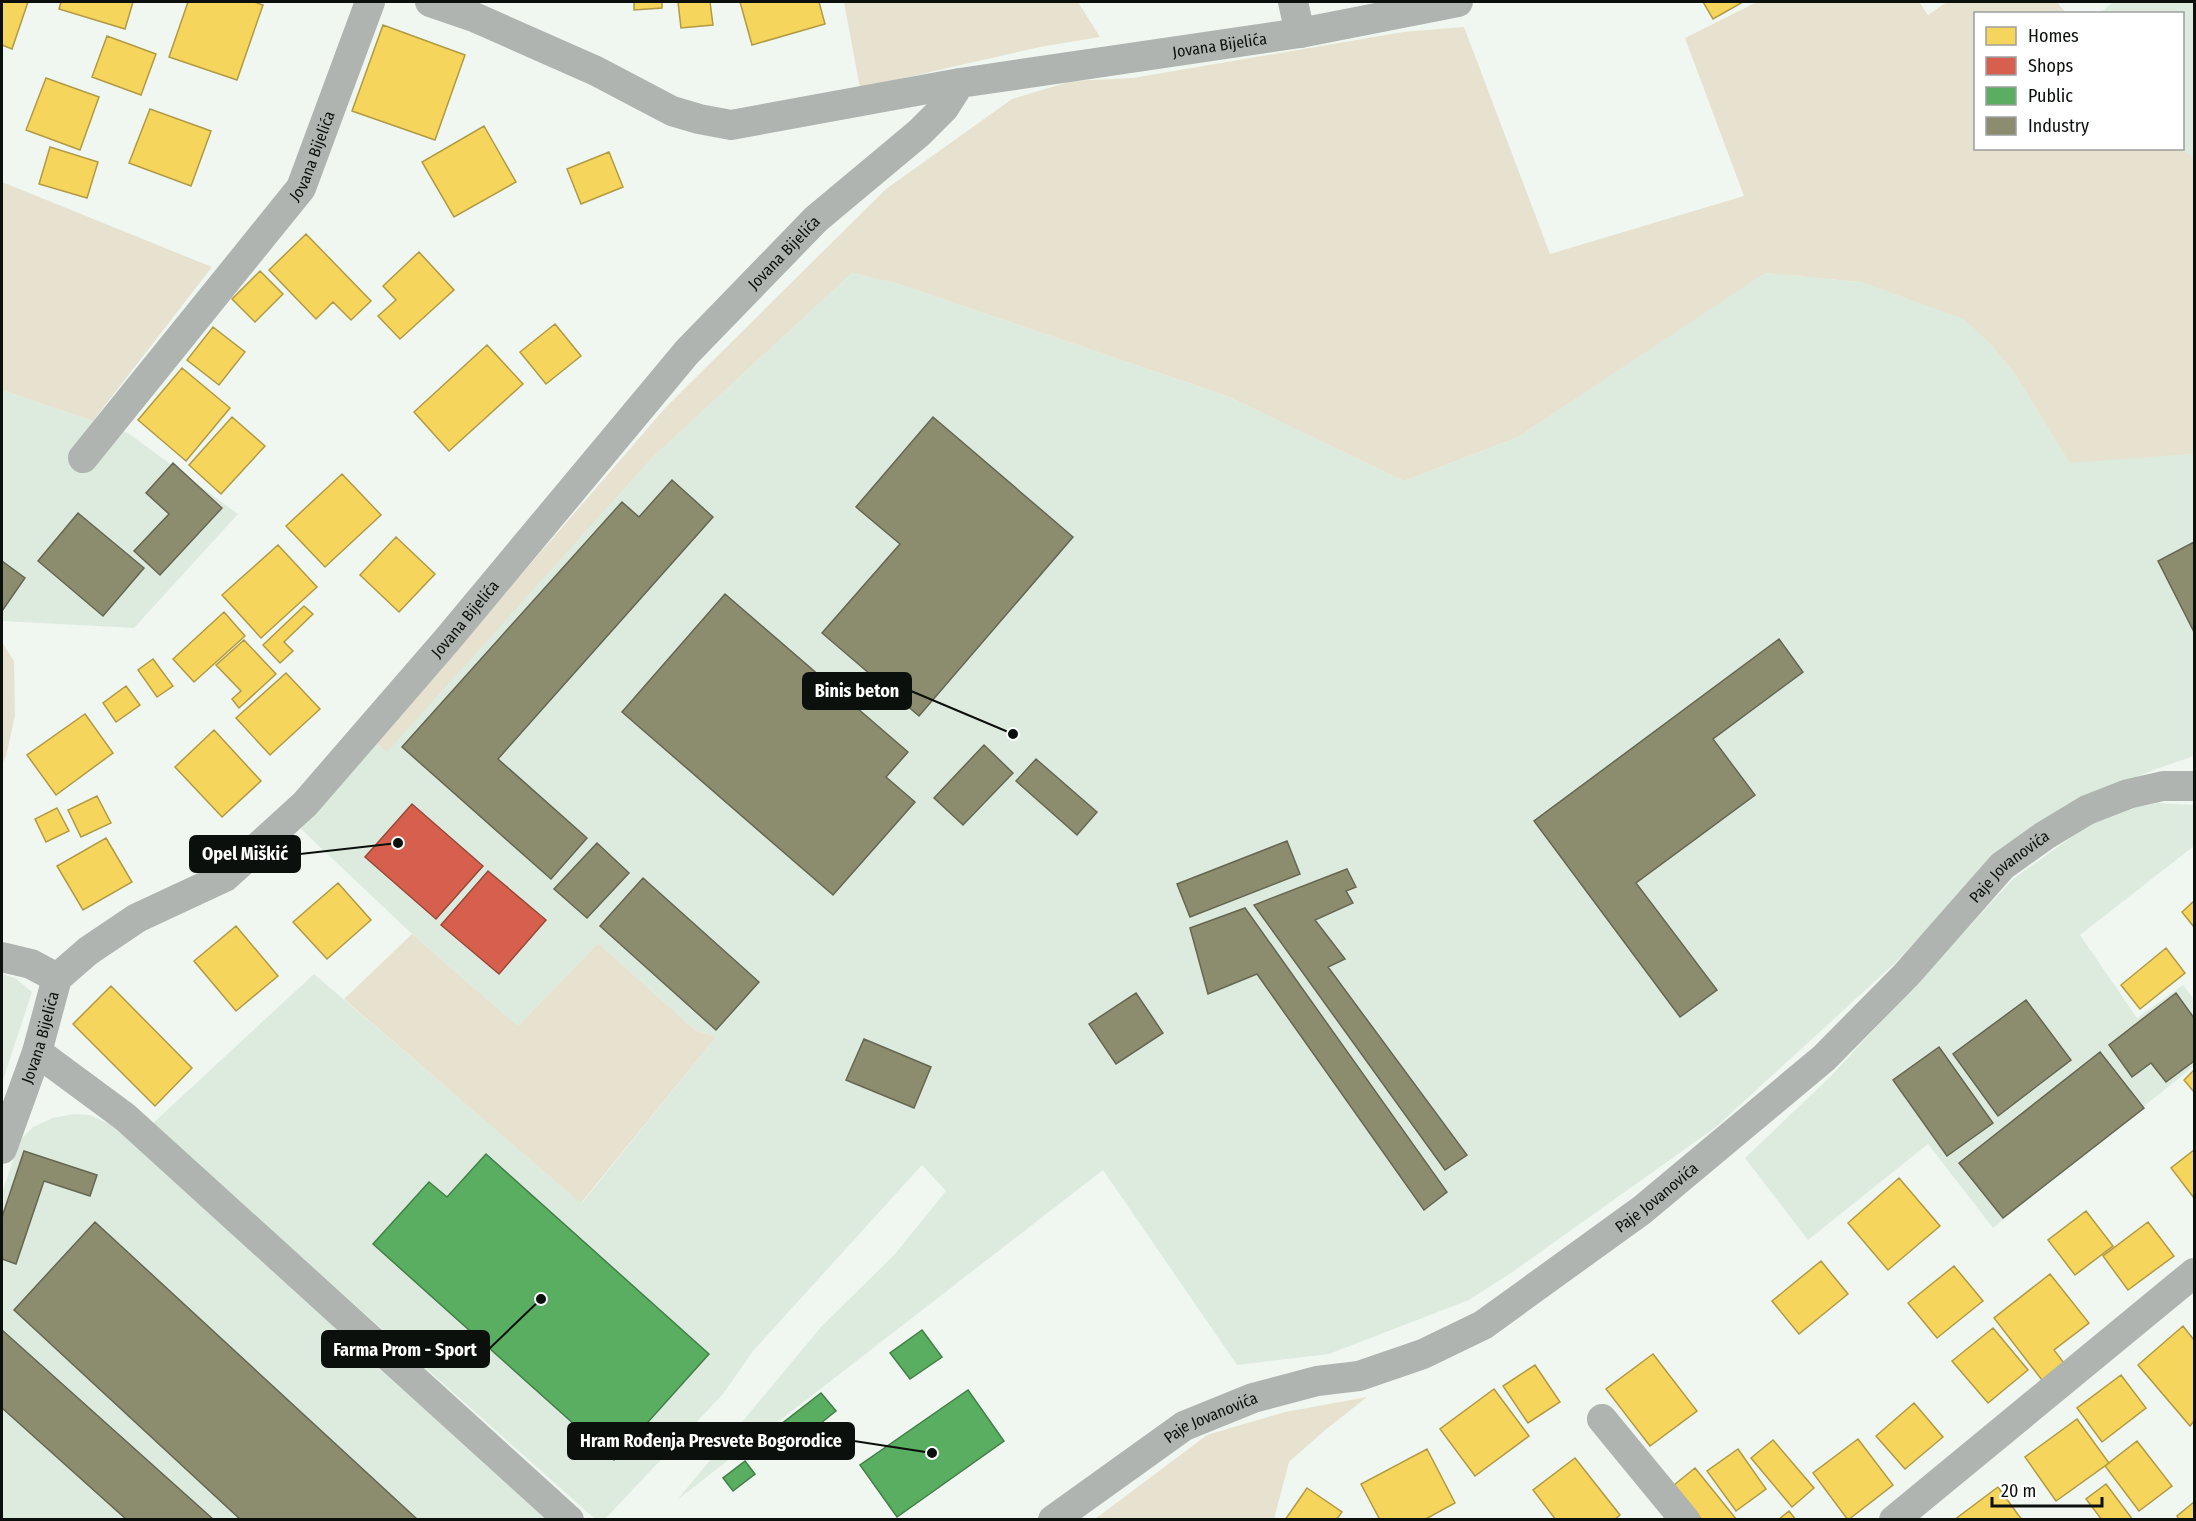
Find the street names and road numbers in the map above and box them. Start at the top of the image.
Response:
street label: Jovana Bijelića [1171,28,1268,61]
street label: Jovana Bijelića [285,108,338,205]
street label: Jovana Bijelića [744,211,824,293]
street label: Jovana Bijelića [427,576,503,661]
street label: Paje Jovanovića [1965,826,2053,906]
street label: Jovana Bijelića [17,989,63,1086]
street label: Paje Jovanovića [1611,1158,1702,1236]
street label: Paje Jovanovića [1160,1388,1260,1447]

